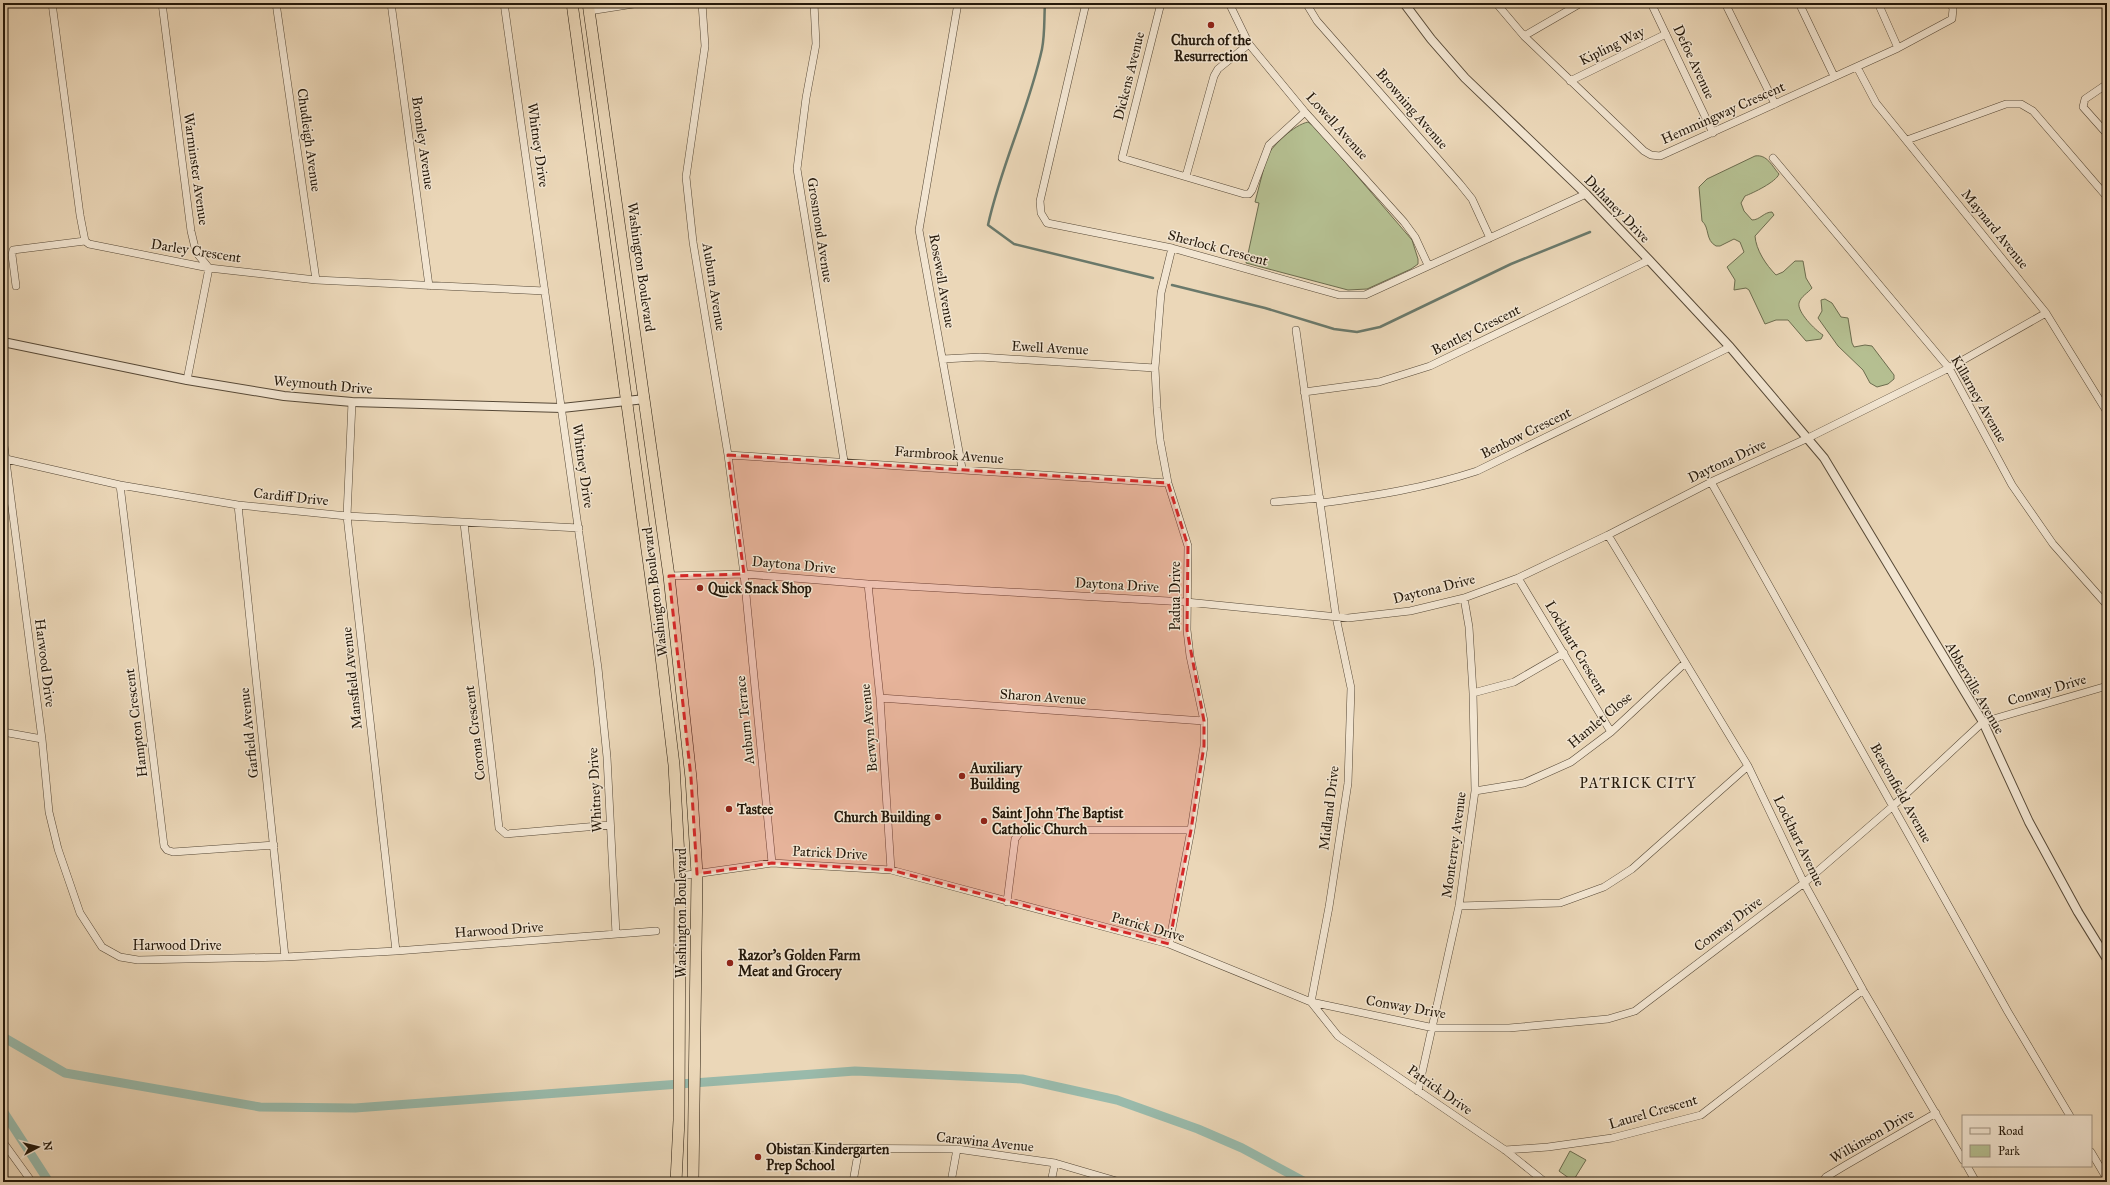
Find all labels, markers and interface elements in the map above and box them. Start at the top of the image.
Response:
marker: Church of the Resurrection [1206,20,1216,30]
street label: Defoe Avenue [1669,22,1719,102]
street label: Kipling Way [1577,23,1648,69]
street label: Dickens Avenue [1110,30,1148,122]
place label: Church of the Resurrection [1171,32,1251,65]
street label: Browning Avenue [1372,65,1452,153]
street label: Hemmingway Crescent [1658,78,1788,148]
street label: Chudleigh Avenue [293,87,325,193]
street label: Lowell Avenue [1302,89,1372,163]
street label: Bromley Avenue [408,95,438,191]
street label: Whitney Drive [524,102,552,189]
street label: Warminster Avenue [180,112,212,226]
street label: Duhaney Drive [1581,172,1654,246]
street label: Grosmond Avenue [803,176,837,284]
street label: Maynard Avenue [1958,186,2032,272]
street label: Washington Boulevard [624,201,658,333]
street label: Sherlock Crescent [1166,226,1270,270]
street label: Rosewell Avenue [925,233,959,330]
street label: Darley Crescent [150,235,242,267]
street label: Auburn Avenue [699,241,729,332]
street label: Bentley Crescent [1429,301,1523,359]
street label: Ewell Avenue [1011,337,1089,359]
street label: Killarney Avenue [1947,353,2011,446]
street label: Weymouth Drive [273,372,373,398]
street label: Benbow Crescent [1478,404,1574,462]
street label: Whitney Drive [569,423,597,510]
street label: Daytona Drive [1685,435,1769,487]
street label: Farmbrook Avenue [894,443,1004,467]
street label: Cardiff Drive [253,485,329,509]
street label: Washington Boulevard [639,526,671,658]
street label: Daytona Drive [751,553,837,577]
street label: Padua Drive [1167,561,1184,631]
street label: Daytona Drive [1391,571,1477,607]
street label: Daytona Drive [1074,574,1160,596]
place label: Quick Snack Shop [708,580,811,598]
marker: Quick Snack Shop [695,583,705,593]
street label: Lockhart Crescent [1541,598,1611,698]
street label: Harwood Drive [31,618,59,708]
street label: Mansfield Avenue [338,626,366,730]
street label: Abberville Avenue [1941,638,2008,737]
street label: Hampton Crescent [121,668,151,778]
street label: Conway Drive [2006,671,2088,709]
street label: Auburn Terrace [732,675,758,766]
street label: Berwyn Avenue [857,683,881,773]
street label: Corona Crescent [461,685,489,781]
street label: Sharon Avenue [999,685,1087,709]
street label: Garfield Avenue [236,687,262,779]
street label: Hamlet Close [1564,688,1636,752]
street label: Beaconfield Avenue [1867,740,1936,846]
street label: Whitney Drive [584,747,606,833]
place label: Auxiliary Building [969,760,1024,794]
street label: Midland Drive [1315,765,1343,851]
marker: Auxiliary Building [957,771,967,781]
district label: PATRICK CITY [1579,774,1697,792]
street label: Monterrey Avenue [1438,790,1470,899]
street label: Lockhart Avenue [1770,793,1828,889]
place label: Tastee [736,801,774,818]
marker: Tastee [724,804,734,814]
place label: Saint John The Baptist Catholic Church [992,805,1123,838]
place label: Church Building [834,809,930,827]
marker: Church Building [933,812,943,822]
marker: Saint John The Baptist Catholic Church [979,816,989,826]
street label: Patrick Drive [792,843,868,863]
street label: Washington Boulevard [673,848,690,978]
street label: Conway Drive [1691,893,1766,955]
street label: Patrick Drive [1109,908,1187,946]
street label: Harwood Drive [454,918,544,942]
street label: Harwood Drive [132,937,222,954]
place label: Razor's Golden Farm Meat and Grocery [738,947,861,981]
marker: Razor's Golden Farm Meat and Grocery [725,958,735,968]
street label: Conway Drive [1365,992,1448,1022]
street label: Patrick Drive [1404,1061,1476,1119]
street label: Laurel Crescent [1607,1091,1699,1133]
street label: Wilkinson Drive [1827,1105,1917,1167]
legend [1962,1115,2092,1167]
text: Road [1998,1124,2024,1138]
north arrow [18,1127,58,1167]
street label: Carawina Avenue [935,1128,1035,1156]
text: N [40,1140,55,1152]
place label: Obistan Kindergarten Prep School [766,1141,890,1175]
text: Park [1998,1144,2020,1158]
marker: Obistan Kindergarten Prep School [753,1152,763,1162]

